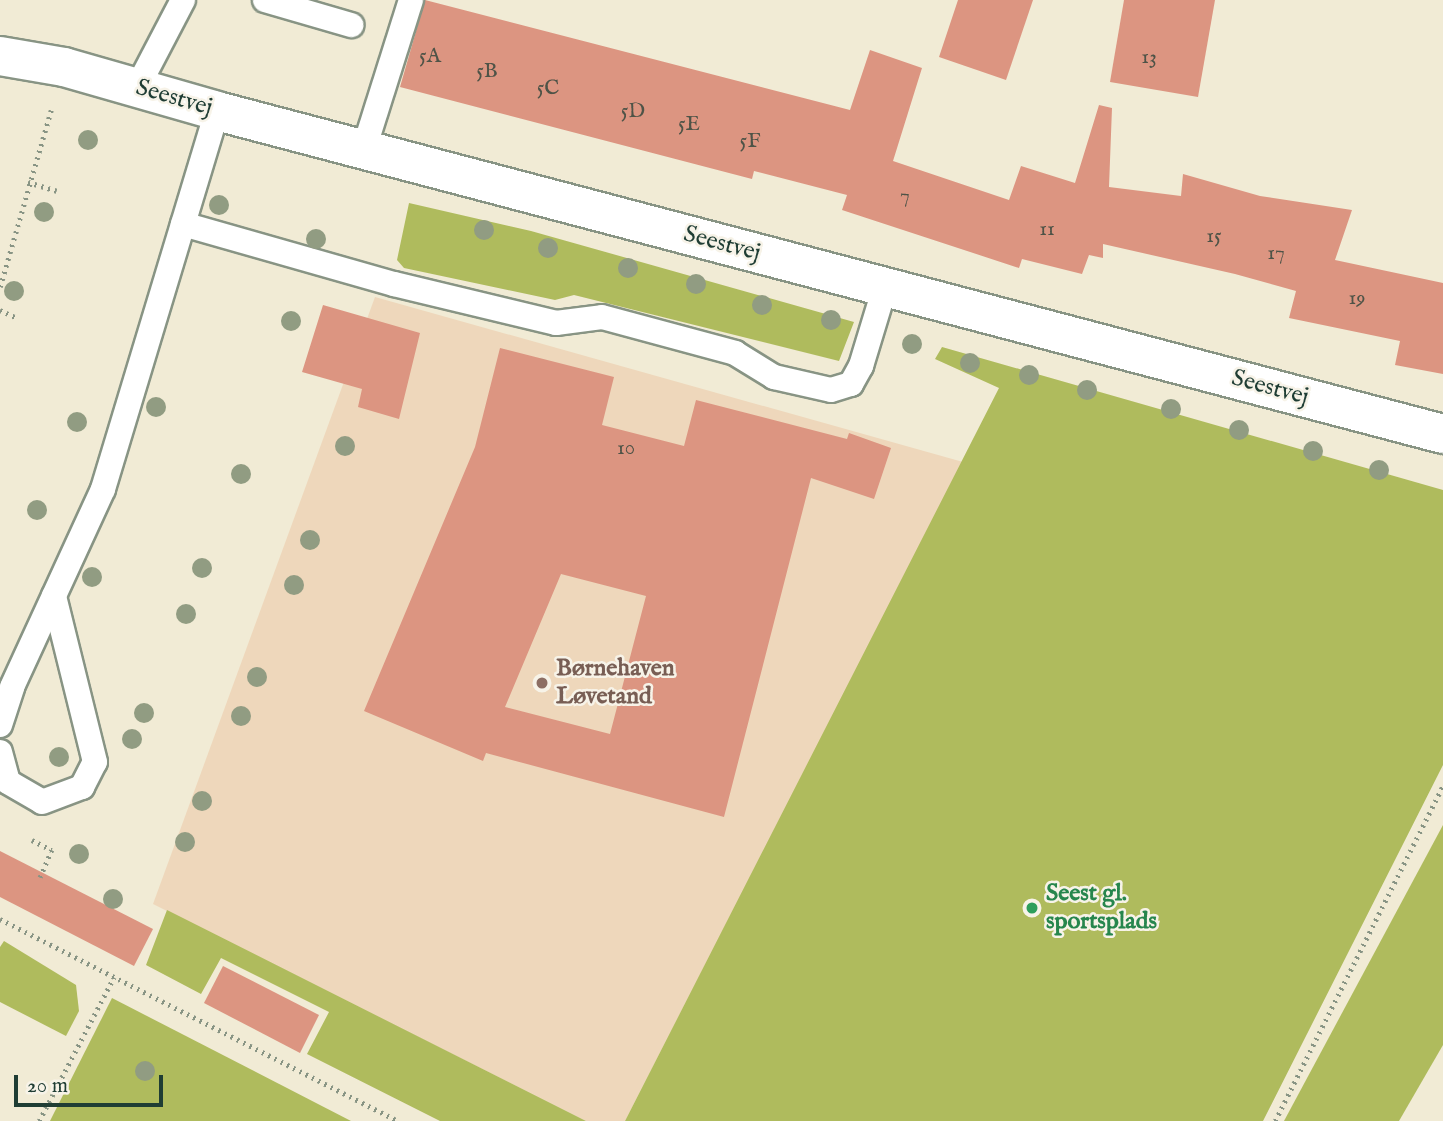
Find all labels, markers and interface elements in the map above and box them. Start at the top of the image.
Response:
house number: 5A [419,44,441,70]
house number: 13 [1141,45,1157,71]
house number: 5B [476,59,498,85]
street label: Seestvej [132,73,216,123]
house number: 5C [537,76,559,102]
house number: 5D [621,99,645,125]
house number: 5E [678,112,700,138]
house number: 5F [740,129,760,155]
house number: 7 [900,184,910,210]
house number: 11 [1039,217,1055,243]
street label: Seestvej [680,220,764,268]
house number: 15 [1206,224,1222,250]
house number: 17 [1267,241,1285,267]
house number: 19 [1349,286,1365,312]
street label: Seestvej [1228,364,1312,412]
house number: 10 [617,436,635,462]
place label: Børnehaven Løvetand [556,655,675,711]
marker: Børnehaven Løvetand [534,675,550,691]
place label: Seest gl. sportsplads [1046,880,1157,936]
marker: Seest gl. sportsplads [1024,900,1040,916]
scale bar [18,1062,166,1106]
text: 20 m [27,1073,68,1100]

